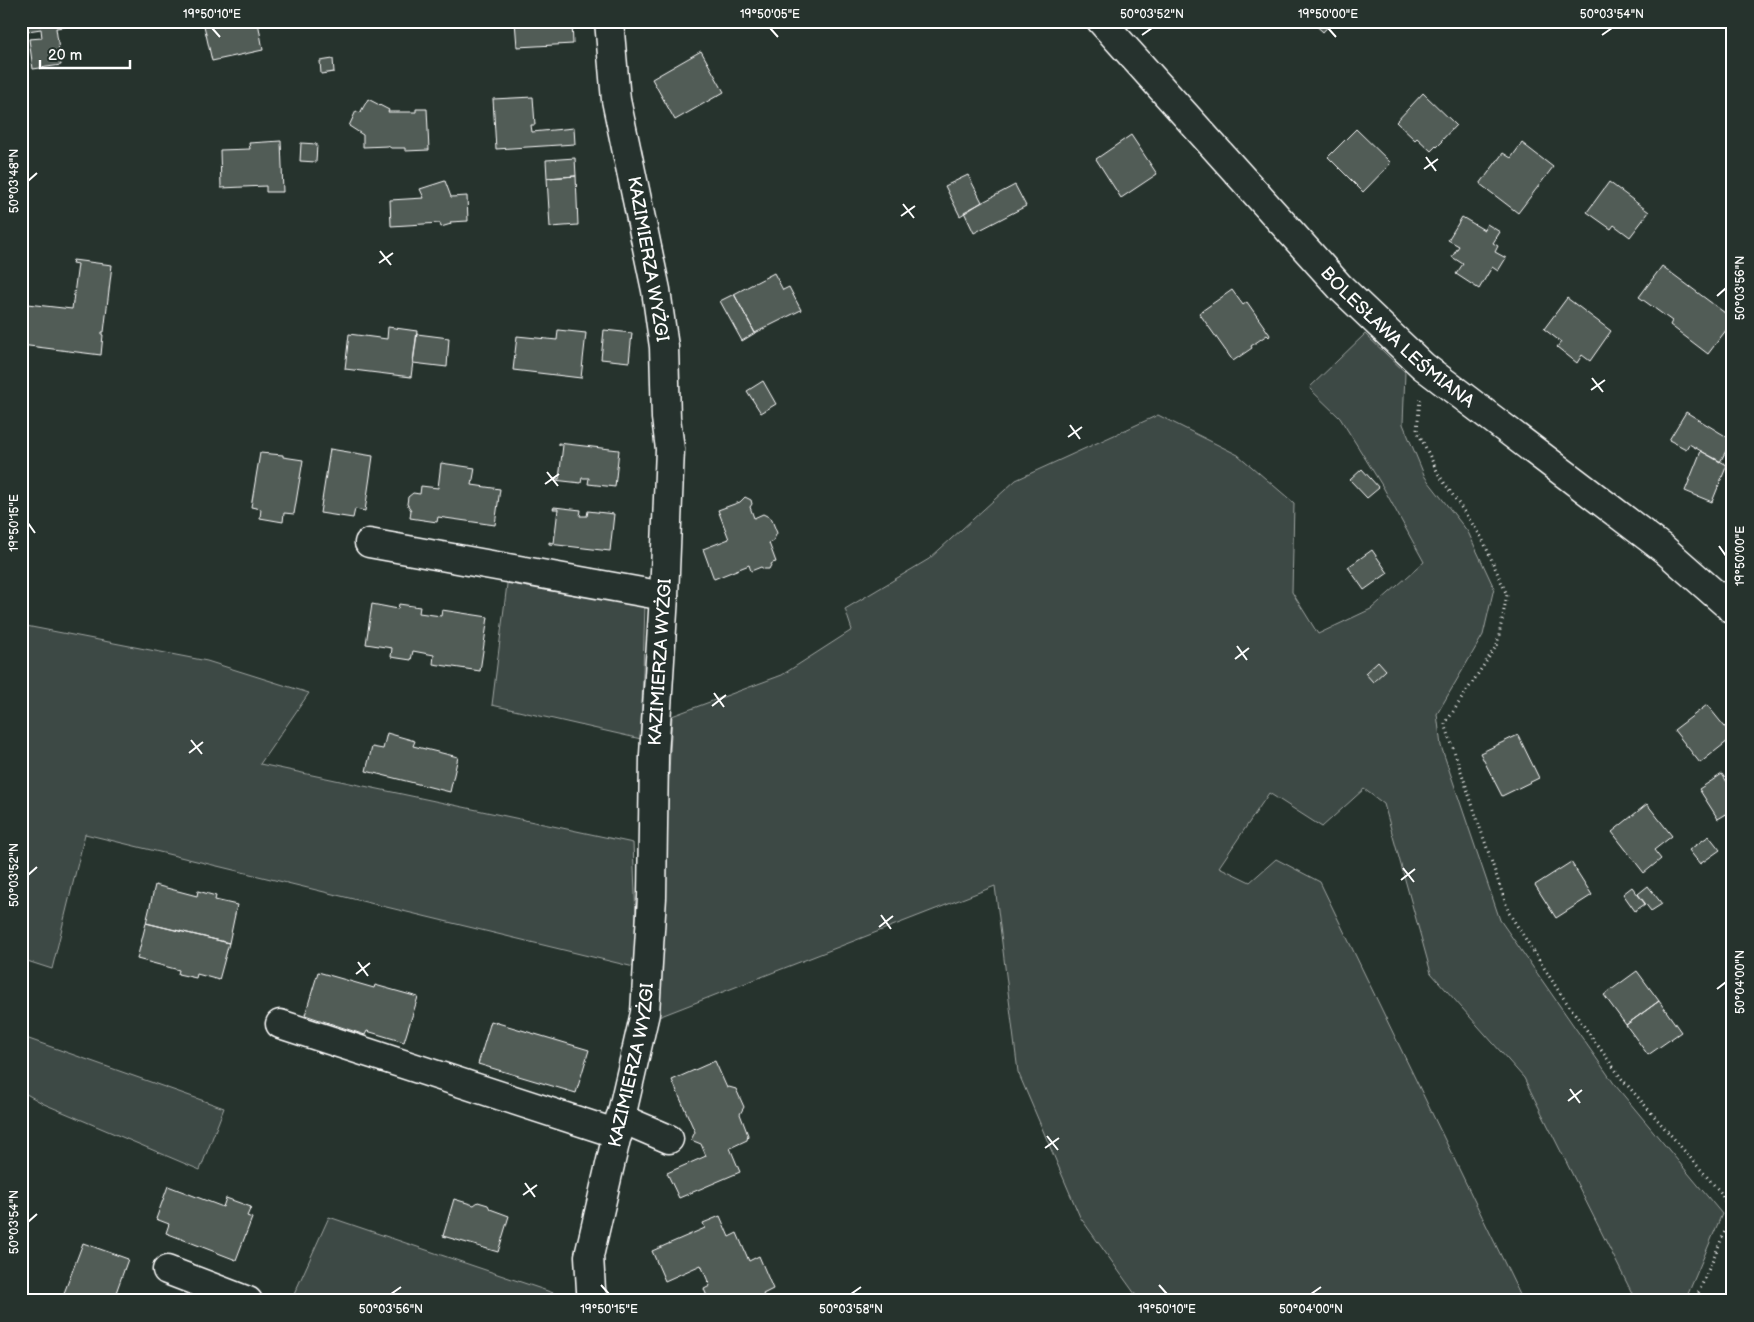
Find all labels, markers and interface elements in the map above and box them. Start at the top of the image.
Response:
text: 19°50'10"E [183,7,241,22]
text: 19°50'05"E [740,7,800,22]
text: 50°03'52"N [1120,7,1184,22]
text: 19°50'00"E [1298,7,1358,22]
text: 50°03'54"N [1580,7,1644,22]
scale bar [40,38,130,70]
text: 20 m [48,46,82,65]
text: 50°03'48"N [7,149,22,213]
street label: KAZIMIERZA WYŻGI [623,175,674,343]
text: 50°03'56"N [1733,256,1748,320]
street label: BOLESŁAWA LEŚMIANA [1316,262,1479,412]
text: 19°50'15"E [7,494,22,552]
text: 19°50'00"E [1733,526,1748,586]
street label: KAZIMIERZA WYŻGI [644,578,675,746]
text: 50°03'52"N [7,843,22,907]
text: 50°04'00"N [1733,950,1748,1014]
street label: KAZIMIERZA WYŻGI [604,982,657,1149]
text: 50°03'54"N [7,1190,22,1254]
text: 50°03'56"N [359,1302,423,1317]
text: 19°50'15"E [580,1302,638,1317]
text: 50°03'58"N [819,1302,883,1317]
text: 19°50'10"E [1138,1302,1196,1317]
text: 50°04'00"N [1279,1302,1343,1317]

